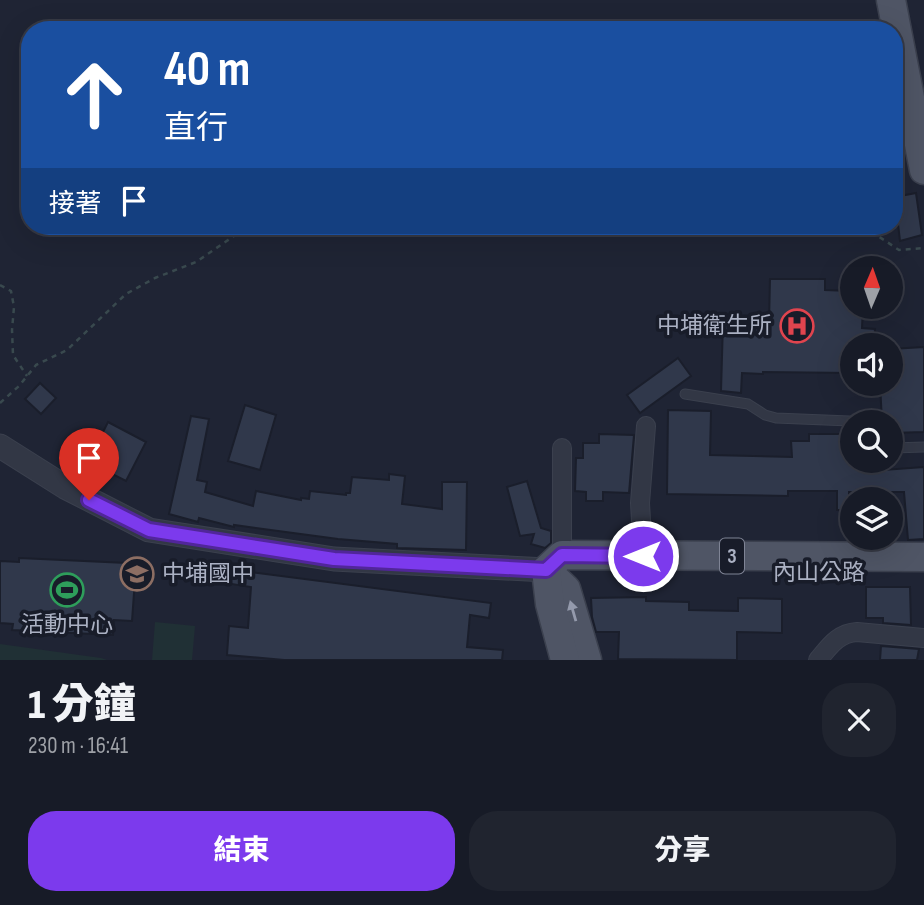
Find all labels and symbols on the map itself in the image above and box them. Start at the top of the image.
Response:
north arrow [840,256,903,318]
hospital icon: 中埔衛生所 [778,307,816,345]
place label: 中埔衛生所 [657,312,772,340]
pin [59,428,119,500]
position arrow [606,519,680,593]
road number: 3 [720,538,744,574]
school or university icon: 中埔國中 [118,555,156,593]
street label: 內山公路 [773,559,865,587]
place label: 中埔國中 [162,560,254,588]
sports icon: 活動中心 [48,571,86,609]
one-way arrow [567,600,577,621]
place label: 活動中心 [21,611,113,639]

